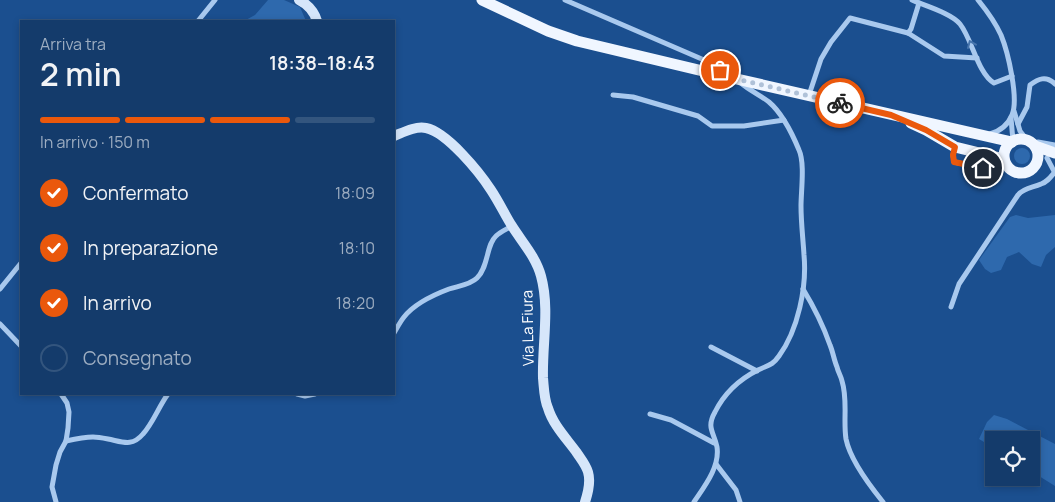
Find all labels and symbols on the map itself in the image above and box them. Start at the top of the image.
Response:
one-way arrow [966,40,977,49]
pin [699,49,741,91]
courier [815,78,865,128]
pin [962,147,1004,189]
street label: Via La Fiura [516,290,539,366]

